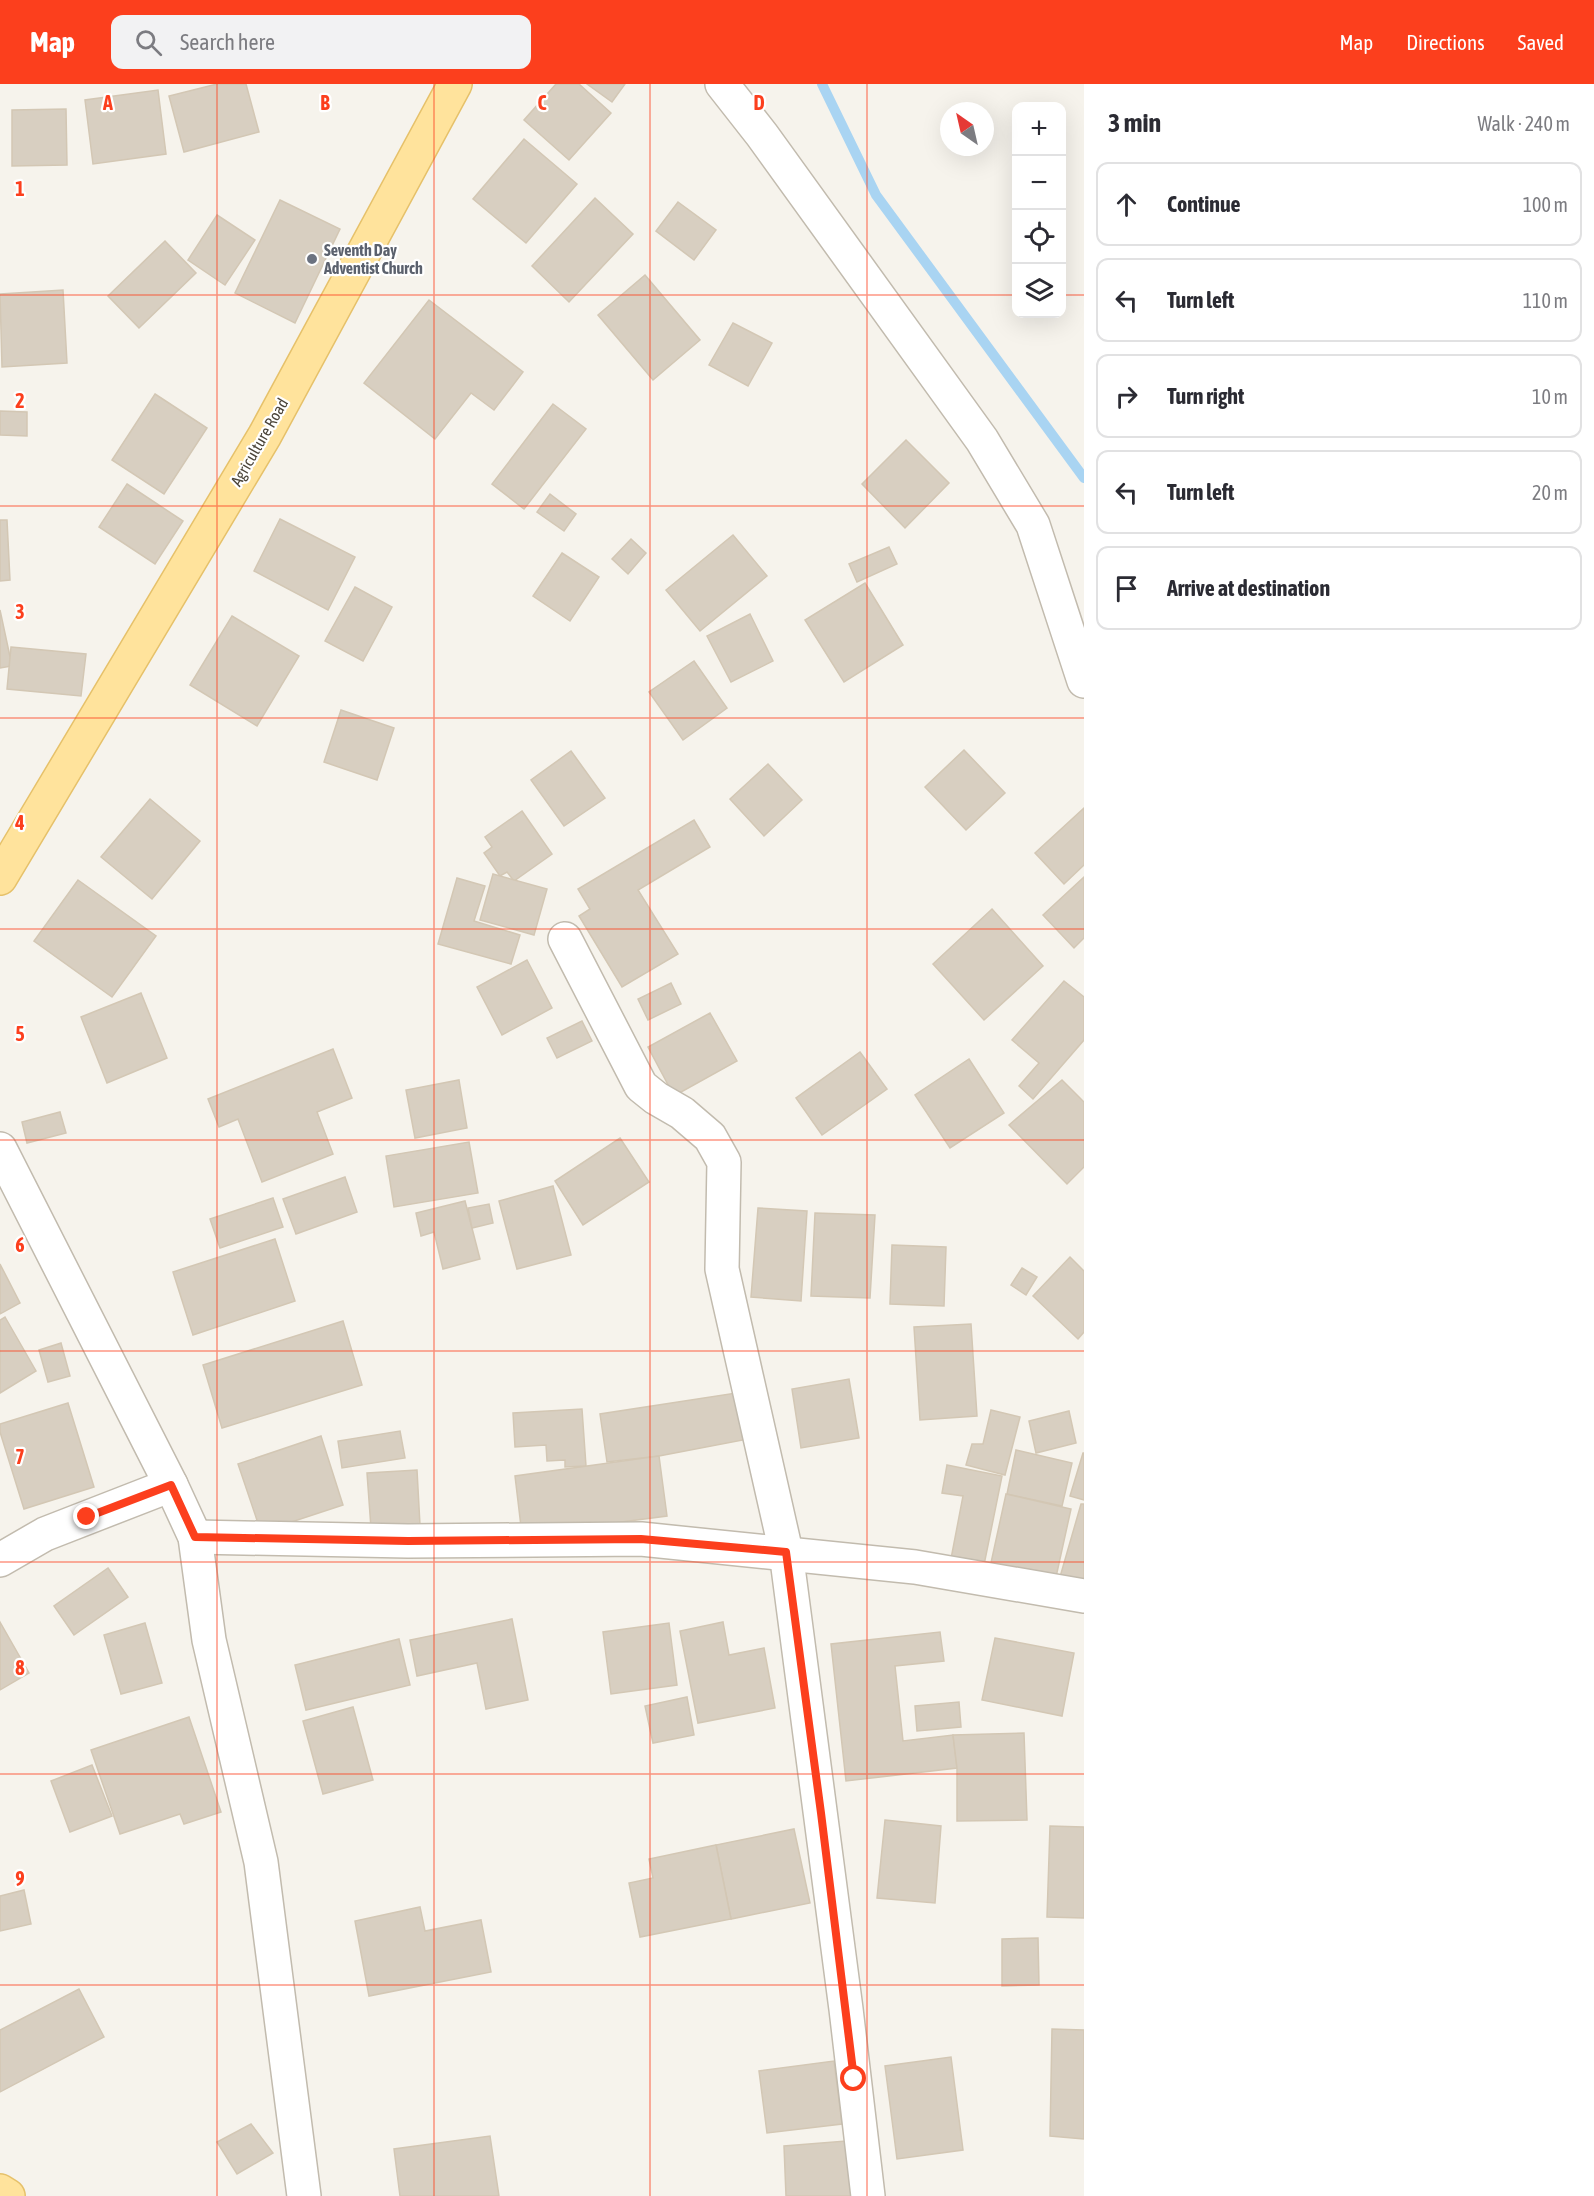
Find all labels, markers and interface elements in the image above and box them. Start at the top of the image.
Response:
search box [111,15,531,69]
text: Map [30,26,75,58]
icon: search [132,26,165,59]
text: Search here [180,29,275,55]
text: Map [1339,30,1373,54]
text: Directions [1406,30,1485,54]
text: Saved [1518,30,1564,54]
text: A [102,91,113,114]
text: B [320,91,330,114]
text: C [538,91,547,114]
text: D [753,91,765,114]
north arrow [940,102,994,156]
map controls [1012,102,1066,318]
button: + [1012,102,1066,156]
text: 3 min [1108,108,1161,138]
text: Walk · 240 m [1478,112,1570,135]
button: − [1012,156,1066,210]
text: 1 [15,177,25,200]
icon: ahead [1110,188,1143,221]
text: Continue [1167,191,1241,217]
text: 100 m [1523,193,1568,216]
button: locate [1012,210,1066,264]
place label: Seventh Day Adventist Church [323,241,423,277]
marker: Seventh Day Adventist Church [305,252,319,266]
button: layers [1012,264,1066,318]
icon: left [1110,284,1143,317]
text: Turn left [1167,287,1234,313]
text: 110 m [1523,289,1568,312]
icon: right [1110,380,1143,413]
text: Turn right [1167,383,1244,409]
text: 10 m [1532,385,1568,408]
text: 2 [15,389,25,412]
street label: Agriculture Road [227,395,292,489]
icon: left [1110,476,1143,509]
text: Turn left [1167,479,1234,505]
text: 20 m [1532,481,1568,504]
icon: arrive [1110,572,1143,605]
text: Arrive at destination [1167,575,1330,601]
text: 3 [15,600,25,623]
text: 4 [14,811,25,834]
text: 5 [15,1022,25,1045]
text: 6 [15,1233,25,1256]
text: 7 [15,1445,25,1468]
route end [73,1503,99,1529]
text: 8 [15,1656,25,1679]
text: 9 [15,1867,25,1890]
route start [840,2065,866,2091]

